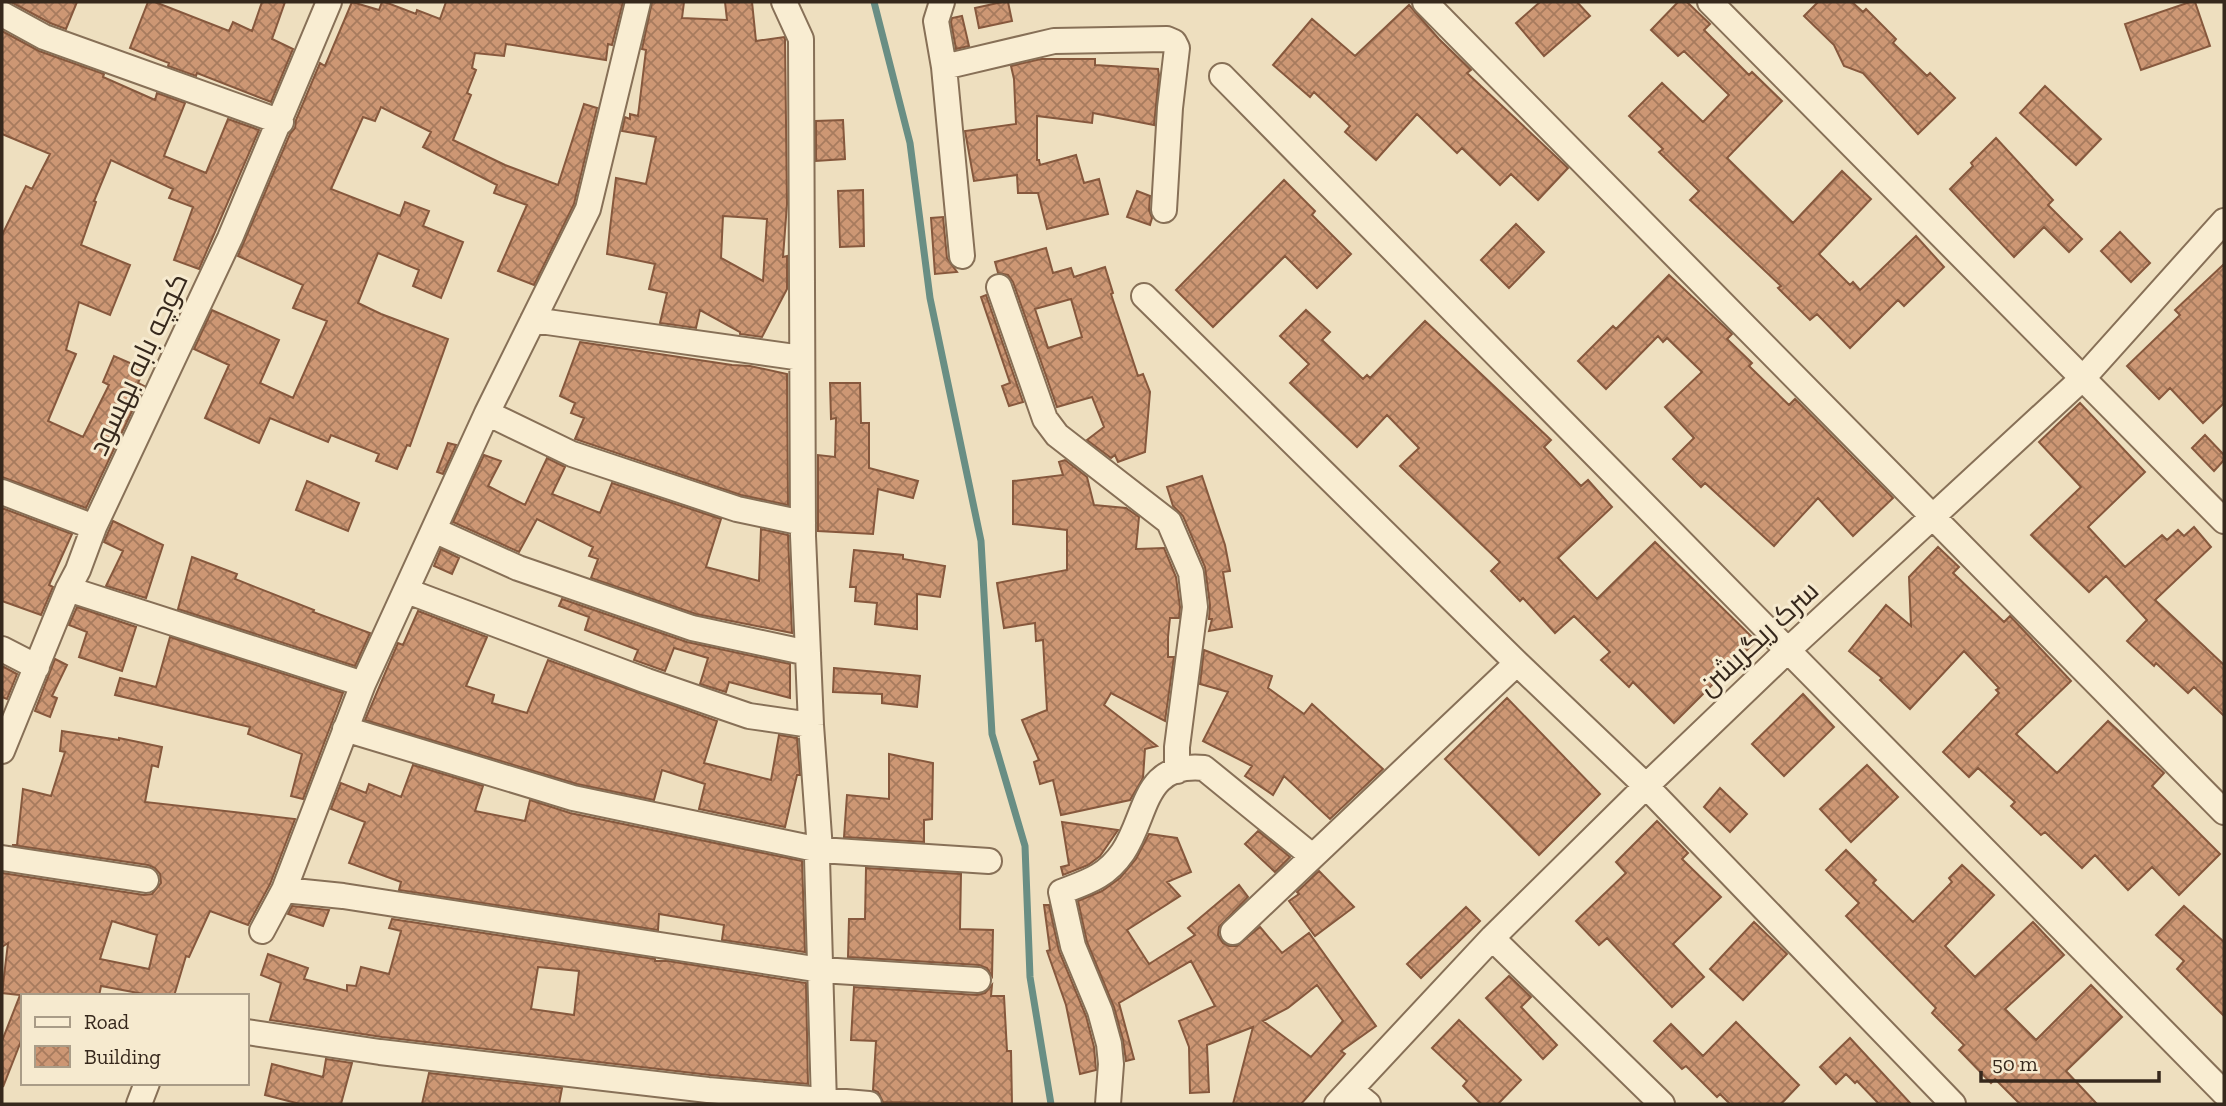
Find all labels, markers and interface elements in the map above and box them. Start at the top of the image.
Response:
street label: کوچه بابه بهسود [81,268,196,461]
street label: سرک ریگریشن [1691,574,1825,702]
legend [21,994,248,1085]
text: Road [84,1009,130,1034]
scale bar [1981,1040,2160,1084]
text: Building [84,1044,161,1069]
text: 50 m [1992,1051,2038,1076]

